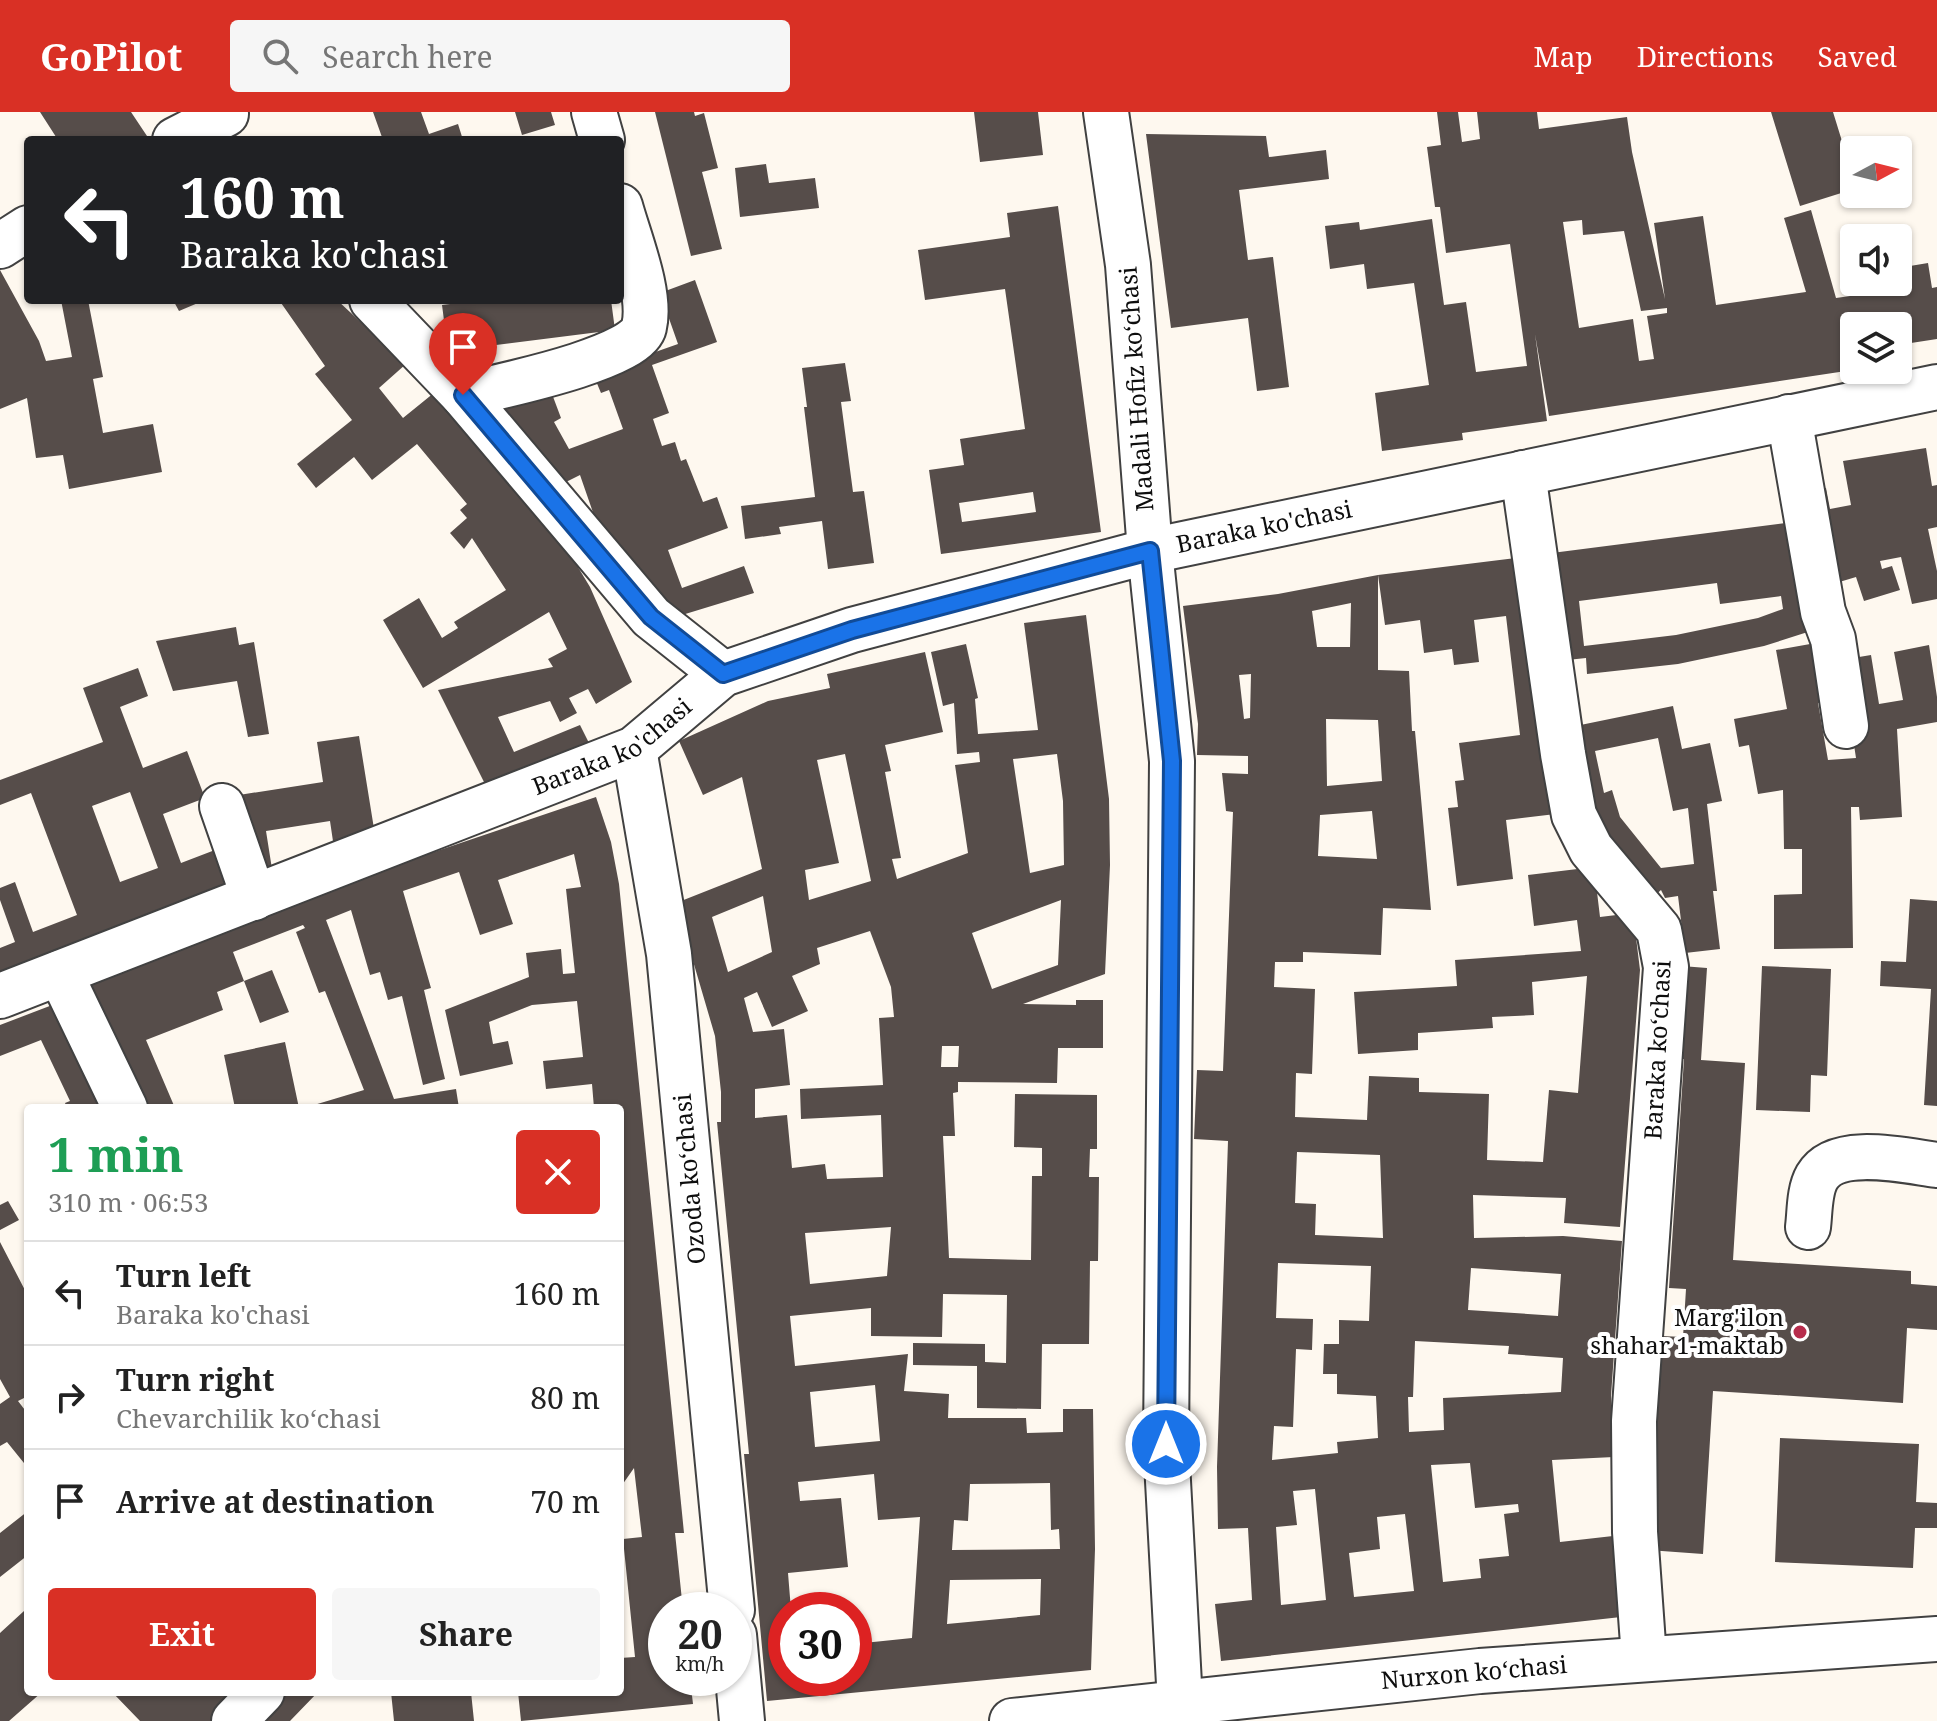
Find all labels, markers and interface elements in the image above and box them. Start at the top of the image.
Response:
search box [230,20,790,92]
text: GoPilot [40,30,182,82]
icon: search [258,34,302,78]
text: Search here [322,36,493,77]
text: Map [1533,37,1593,75]
text: Directions [1637,37,1774,75]
text: Saved [1818,37,1897,75]
north arrow [1840,136,1912,208]
map controls [1840,136,1912,384]
text: 160 m [180,158,345,234]
icon: left [48,168,152,272]
button: sound [1840,224,1912,296]
text: Baraka ko'chasi [180,230,448,279]
street label: Madali Hofiz koʻchasi [1110,265,1161,513]
button: layers [1840,312,1912,384]
pin [429,313,497,395]
icon: arrive [441,325,485,369]
street label: Baraka ko'chasi [1173,491,1355,560]
street label: Baraka ko'chasi [527,689,698,802]
street label: Baraka koʻchasi [1635,959,1678,1141]
street label: Ozoda koʻchasi [665,1092,712,1266]
text: 1 min [48,1121,184,1186]
button: close [516,1130,600,1214]
text: 310 m · 06:53 [48,1184,209,1220]
text: Turn left [116,1255,251,1296]
icon: left [48,1271,92,1315]
text: 160 m [514,1273,600,1314]
text: Baraka ko'chasi [116,1296,310,1332]
place label: Marg'ilon shahar 1-maktab [1590,1300,1784,1361]
marker: Marg'ilon shahar 1-maktab [1791,1323,1809,1341]
text: Turn right [116,1359,274,1400]
icon: right [48,1375,92,1419]
text: 80 m [530,1377,600,1418]
text: Chevarchilik koʻchasi [116,1400,380,1436]
position arrow [1124,1402,1208,1486]
icon: arrive [48,1479,92,1523]
text: Arrive at destination [116,1481,435,1522]
text: 70 m [530,1481,600,1522]
button: Exit [48,1588,316,1680]
button: Share [332,1588,600,1680]
speed limit sign: 30 [768,1592,872,1696]
text: 20 [677,1606,723,1661]
street label: Nurxon koʻchasi [1379,1647,1569,1696]
text: km/h [675,1650,725,1677]

